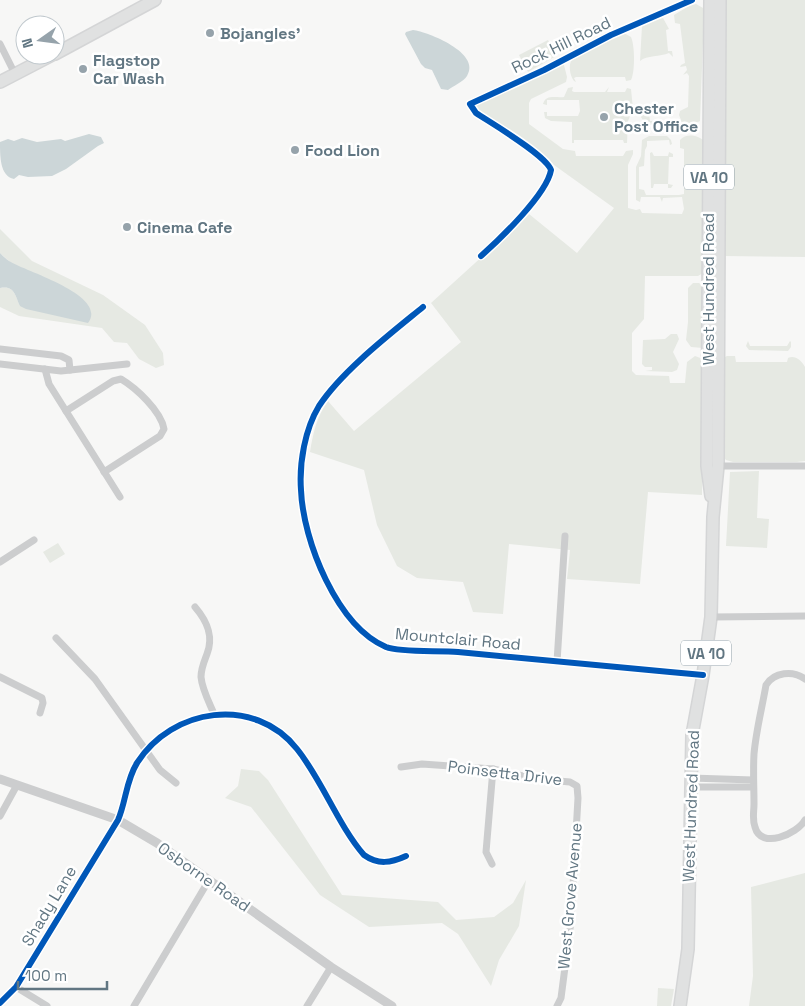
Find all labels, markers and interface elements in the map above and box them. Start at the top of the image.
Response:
street label: Rock Hill Road [508,12,614,78]
north arrow [15,15,65,65]
place label: Bojangles' [220,23,300,44]
marker: Bojangles' [204,27,216,39]
text: N [18,36,37,50]
place label: Flagstop Car Wash [93,50,165,89]
marker: Flagstop Car Wash [77,63,89,75]
place label: Chester Post Office [614,98,698,137]
marker: Chester Post Office [598,111,610,123]
place label: Food Lion [305,140,380,161]
marker: Food Lion [289,144,301,156]
road number: VA 10 [684,164,734,190]
street label: West Hundred Road [698,213,719,365]
place label: Cinema Cafe [137,217,233,238]
marker: Cinema Cafe [121,221,133,233]
street label: Mountclair Road [394,623,522,655]
road number: VA 10 [681,640,731,666]
street label: West Hundred Road [678,730,704,882]
street label: Poinsetta Drive [447,756,563,790]
street label: West Grove Avenue [553,822,587,970]
street label: Osborne Road [154,837,254,917]
street label: Shady Lane [17,862,81,950]
scale bar [18,958,106,990]
text: 100 m [25,966,67,985]

